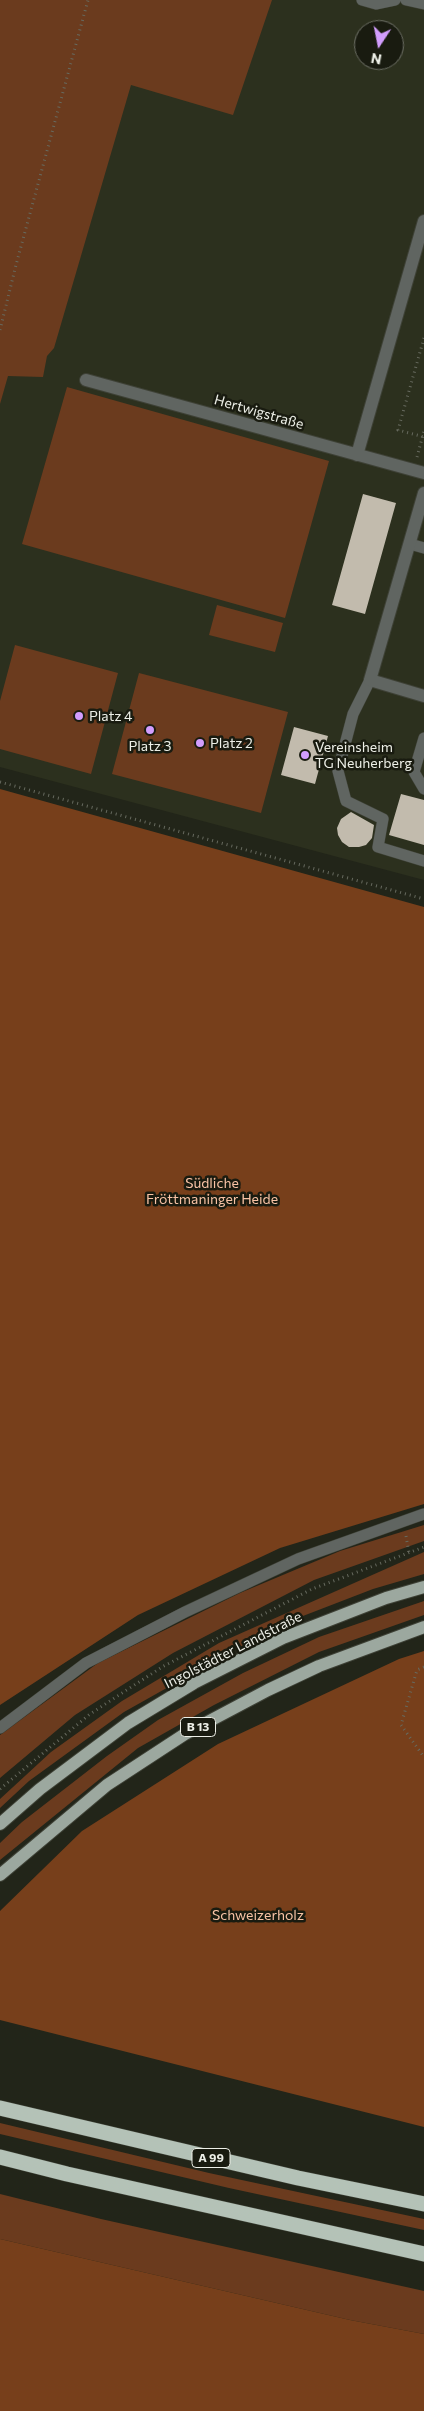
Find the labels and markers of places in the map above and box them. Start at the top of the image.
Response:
place label: Platz 4 [89,708,132,724]
marker: Platz 4 [73,710,85,722]
marker: Platz 3 [144,724,156,736]
place label: Platz 2 [210,735,253,751]
marker: Platz 2 [194,737,206,749]
place label: Platz 3 [128,738,172,754]
place label: Vereinsheim TG Neuherberg [315,739,412,772]
marker: Vereinsheim TG Neuherberg [299,749,311,761]

